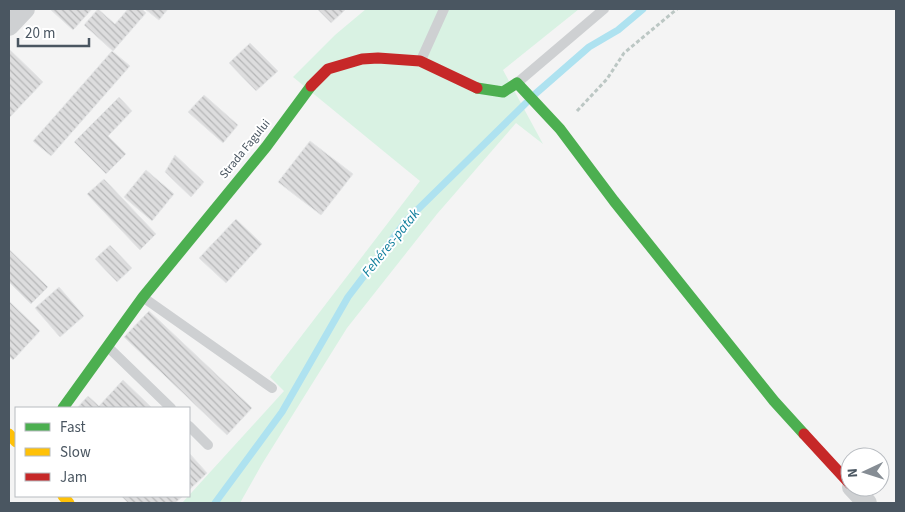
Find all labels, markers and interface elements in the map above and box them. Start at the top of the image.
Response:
scale bar [18,15,89,47]
text: 20 m [25,23,55,44]
street label: Strada Fagului [216,116,274,182]
water label: Fehéres-patak [357,205,425,281]
legend [15,407,190,497]
text: Fast [60,417,86,438]
text: Slow [60,442,91,463]
north arrow [840,447,890,497]
text: Jam [60,467,87,488]
text: N [843,467,863,478]

